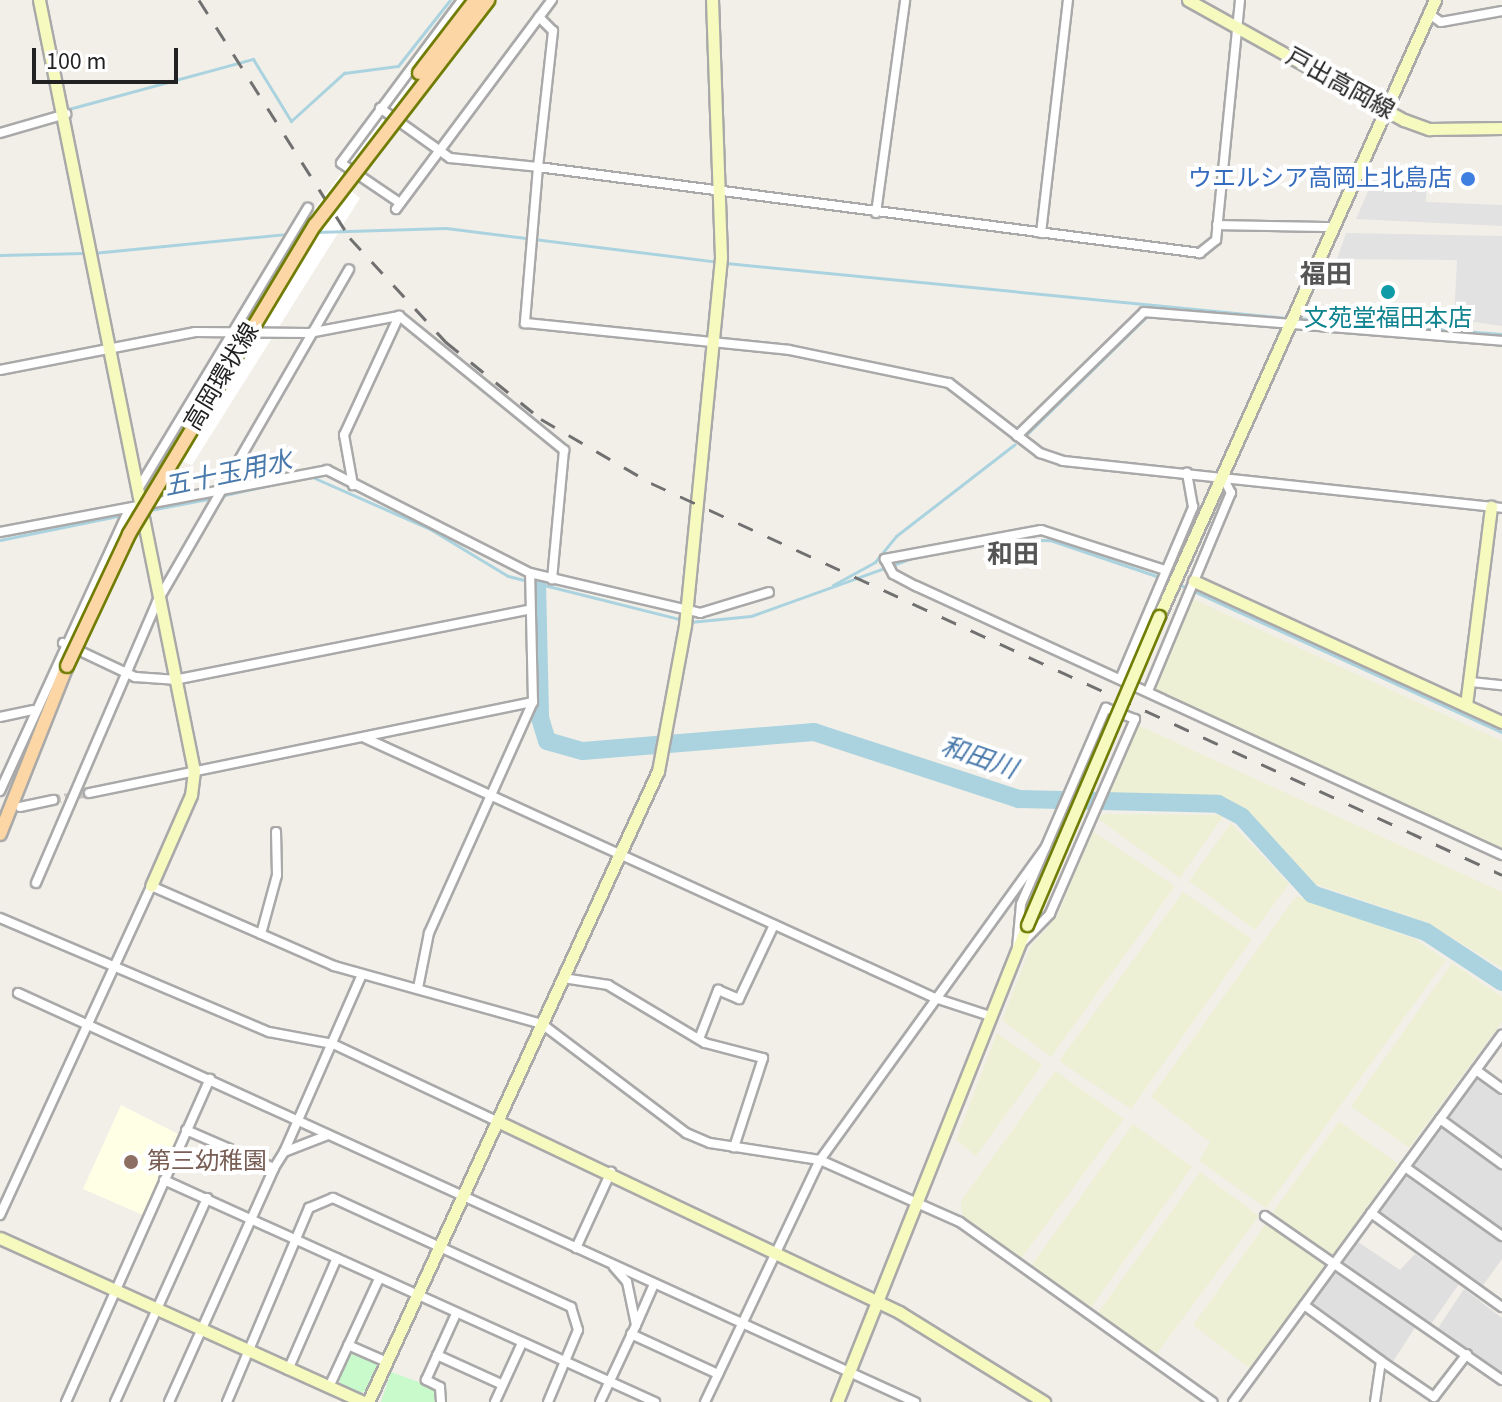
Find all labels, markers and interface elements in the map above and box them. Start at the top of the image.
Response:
scale bar [36,32,182,82]
street label: 戸出高岡線 [1281,42,1399,126]
text: 100 m [46,44,106,79]
place label: ウエルシア高岡上北島店 [1188,165,1452,193]
marker: ウエルシア高岡上北島店 [1459,170,1477,188]
district label: 福田 [1300,259,1352,291]
marker: 文苑堂福田本店 [1379,283,1397,301]
place label: 文苑堂福田本店 [1304,305,1472,333]
street label: 高岡環状線 [179,318,265,436]
water label: 五十玉用水 [161,445,295,503]
district label: 和田 [987,539,1039,571]
water label: 和田川 [937,731,1021,785]
place label: 第三幼稚園 [147,1148,267,1176]
marker: 第三幼稚園 [122,1153,140,1171]

